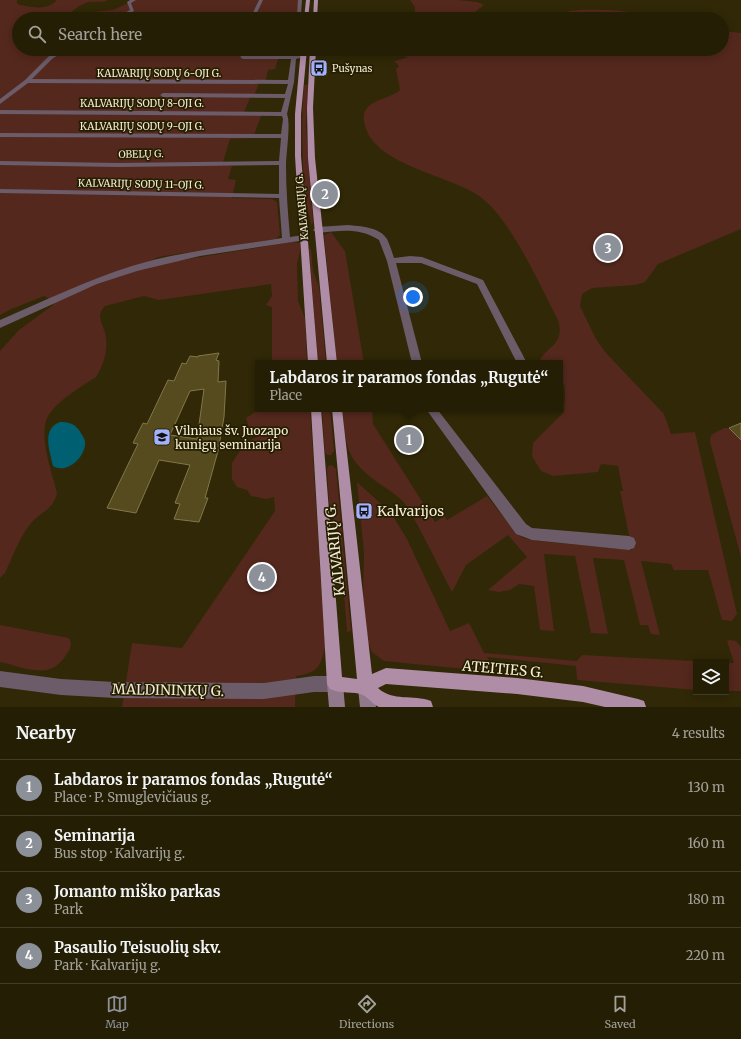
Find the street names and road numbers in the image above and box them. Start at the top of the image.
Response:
street label: KALVARIJŲ SODŲ 6-OJI G. [97,67,221,80]
street label: KALVARIJŲ SODŲ 8-OJI G. [80,97,204,110]
street label: KALVARIJŲ SODŲ 9-OJI G. [80,120,204,133]
street label: OBELŲ G. [118,147,164,161]
street label: KALVARIJŲ G. [293,173,311,241]
street label: KALVARIJŲ SODŲ 11-OJI G. [78,176,204,192]
street label: KALVARIJŲ G. [321,503,349,597]
street label: ATEITIES G. [460,656,545,682]
street label: MALDININKŲ G. [112,680,224,700]

